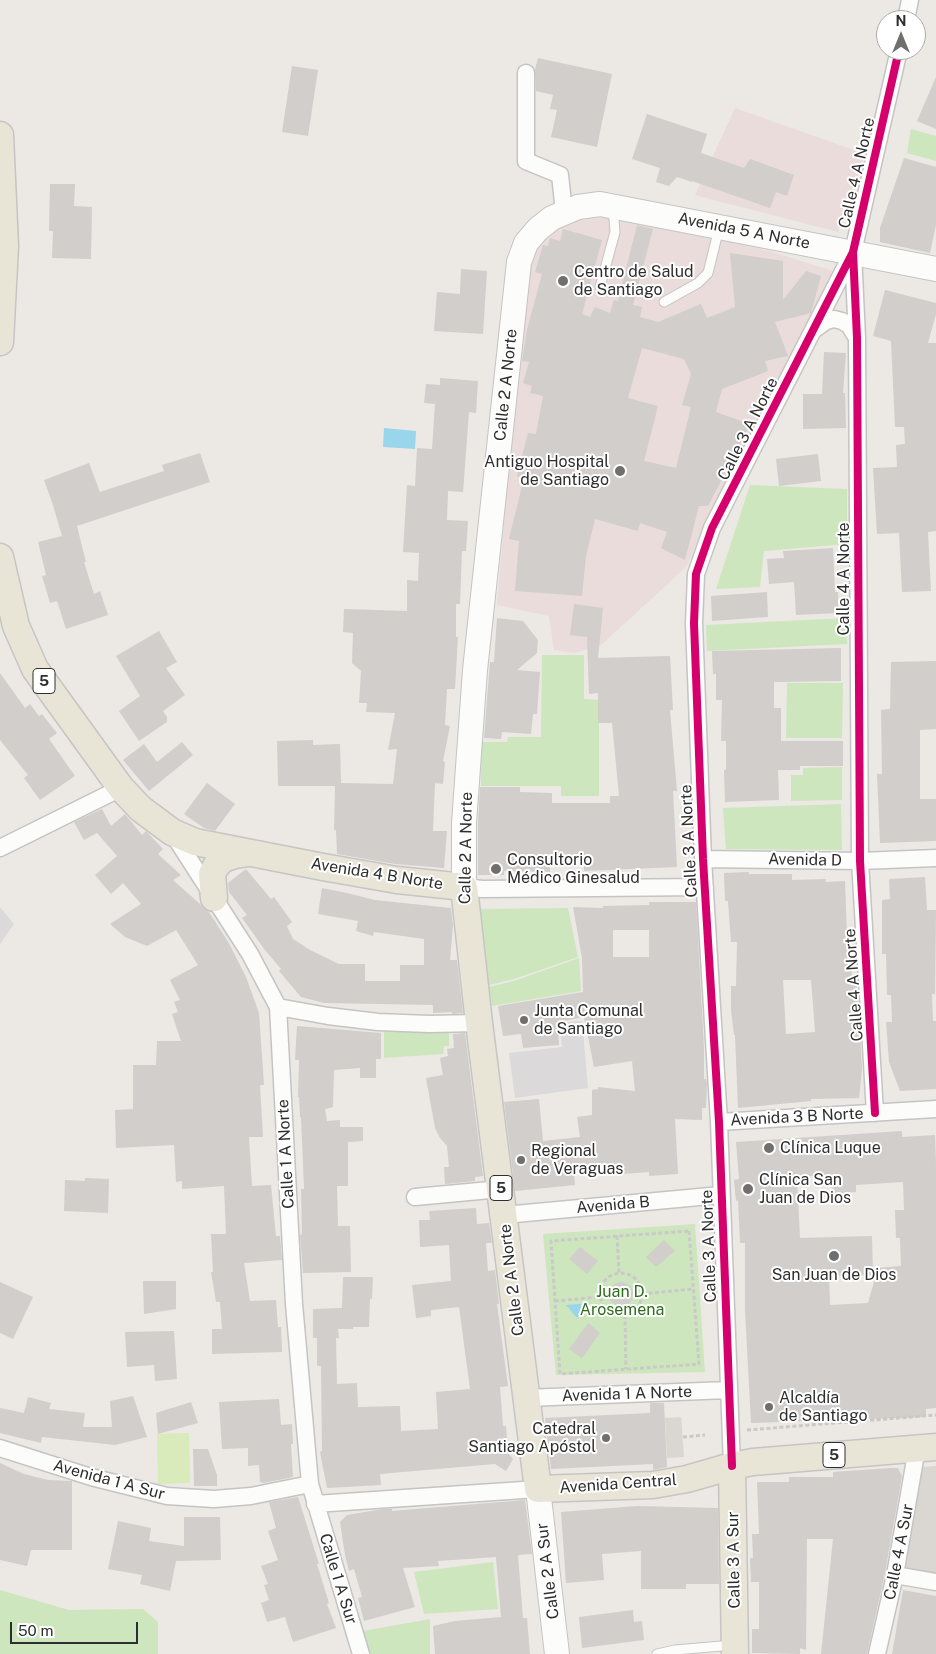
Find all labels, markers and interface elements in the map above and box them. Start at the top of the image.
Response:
north arrow [876,10,926,60]
text: N [896,13,906,29]
street label: Calle 4 A Norte [835,116,879,230]
street label: Avenida 5 A Norte [676,209,812,253]
place label: Centro de Salud de Santiago [574,262,694,300]
marker: Centro de Salud de Santiago [556,274,570,288]
street label: Calle 2 A Norte [491,328,521,442]
street label: Calle 3 A Norte [714,374,782,484]
place label: Antiguo Hospital de Santiago [484,452,609,490]
marker: Antiguo Hospital de Santiago [613,464,627,478]
street label: Calle 4 A Norte [834,522,854,636]
road number: 5 [33,668,55,694]
street label: Calle 3 A Norte [676,784,702,898]
street label: Calle 2 A Norte [455,792,477,904]
place label: Consultorio Médico Ginesalud [507,850,640,888]
street label: Avenida D [768,850,842,870]
street label: Avenida 4 B Norte [310,854,444,894]
marker: Consultorio Médico Ginesalud [489,862,503,876]
street label: Calle 4 A Norte [840,928,868,1042]
place label: Junta Comunal de Santiago [534,1001,644,1039]
marker: Junta Comunal de Santiago [518,1014,530,1026]
street label: Calle 1 A Norte [274,1099,298,1209]
street label: Avenida 3 B Norte [730,1104,864,1130]
place label: Clínica Luque [780,1138,881,1158]
place label: Regional de Veraguas [531,1141,623,1179]
marker: Clínica Luque [762,1141,776,1155]
marker: Regional de Veraguas [515,1154,527,1166]
place label: Clínica San Juan de Dios [759,1170,851,1208]
road number: 5 [490,1176,512,1200]
marker: Clínica San Juan de Dios [741,1182,755,1196]
street label: Calle 3 A Norte [697,1189,721,1303]
street label: Avenida B [576,1192,650,1218]
street label: Calle 2 A Norte [496,1223,528,1337]
marker: San Juan de Dios [827,1249,841,1263]
place label: San Juan de Dios [772,1265,896,1285]
park label: Juan D. Arosemena [580,1282,664,1320]
street label: Avenida 1 A Norte [561,1382,693,1406]
place label: Alcaldía de Santiago [779,1388,868,1426]
marker: Alcaldía de Santiago [763,1401,775,1413]
place label: Catedral Santiago Apóstol [468,1419,596,1457]
marker: Catedral Santiago Apóstol [600,1432,612,1444]
road number: 5 [823,1442,845,1468]
street label: Avenida 1 A Sur [51,1456,167,1504]
street label: Avenida Central [559,1470,677,1498]
street label: Calle 4 A Sur [880,1502,918,1602]
street label: Calle 3 A Sur [724,1511,744,1609]
street label: Calle 2 A Sur [533,1522,563,1620]
street label: Calle 1 A Sur [315,1531,361,1627]
scale bar [12,1612,140,1644]
text: 50 m [18,1622,53,1639]

